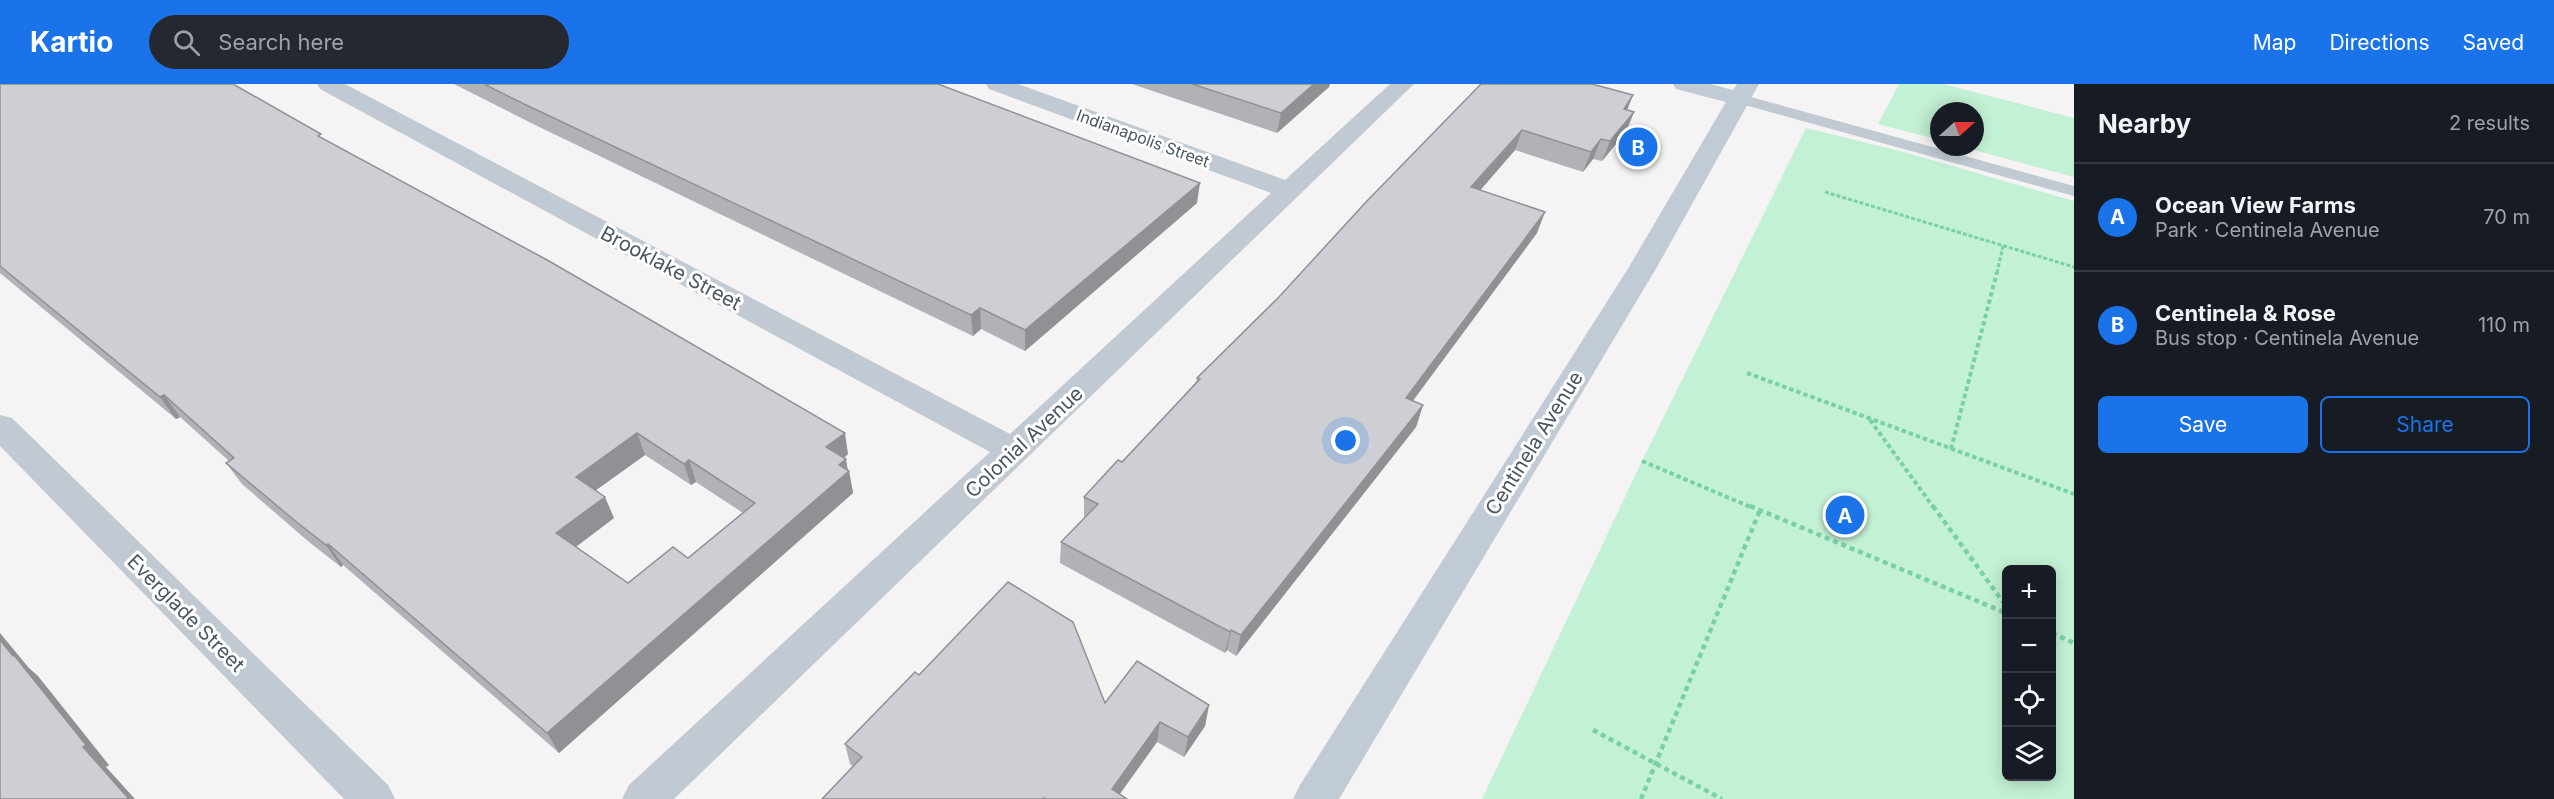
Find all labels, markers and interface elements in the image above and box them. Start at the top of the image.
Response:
search box [149,15,569,69]
text: Kartio [30,25,113,59]
icon: search [170,26,203,59]
text: Search here [218,29,344,55]
text: Map [2253,30,2296,55]
text: Directions [2329,30,2430,55]
text: Saved [2463,30,2524,55]
north arrow [1930,102,1984,156]
street label: Indianapolis Street [1074,105,1212,171]
text: Nearby [2098,108,2191,139]
text: 2 results [2449,111,2530,135]
pin: B [1618,124,1658,170]
text: Ocean View Farms [2155,192,2356,218]
text: A [2110,205,2125,229]
text: 70 m [2483,205,2530,229]
text: Park · Centinela Avenue [2155,218,2380,242]
street label: Brooklake Street [597,221,746,315]
text: Centinela & Rose [2155,300,2336,326]
text: B [2111,313,2124,337]
text: 110 m [2478,313,2530,337]
text: Bus stop · Centinela Avenue [2155,326,2419,350]
street label: Centinela Avenue [1480,367,1588,519]
street label: Colonial Avenue [960,381,1088,503]
button: Save [2098,396,2308,453]
button: Share [2320,396,2530,453]
your location [1331,426,1360,455]
pin: A [1826,492,1864,538]
street label: Everglade Street [122,549,250,677]
map controls [2002,565,2056,781]
button: + [2002,565,2056,619]
button: − [2002,619,2056,673]
button: locate [2002,673,2056,727]
button: layers [2002,727,2056,781]

